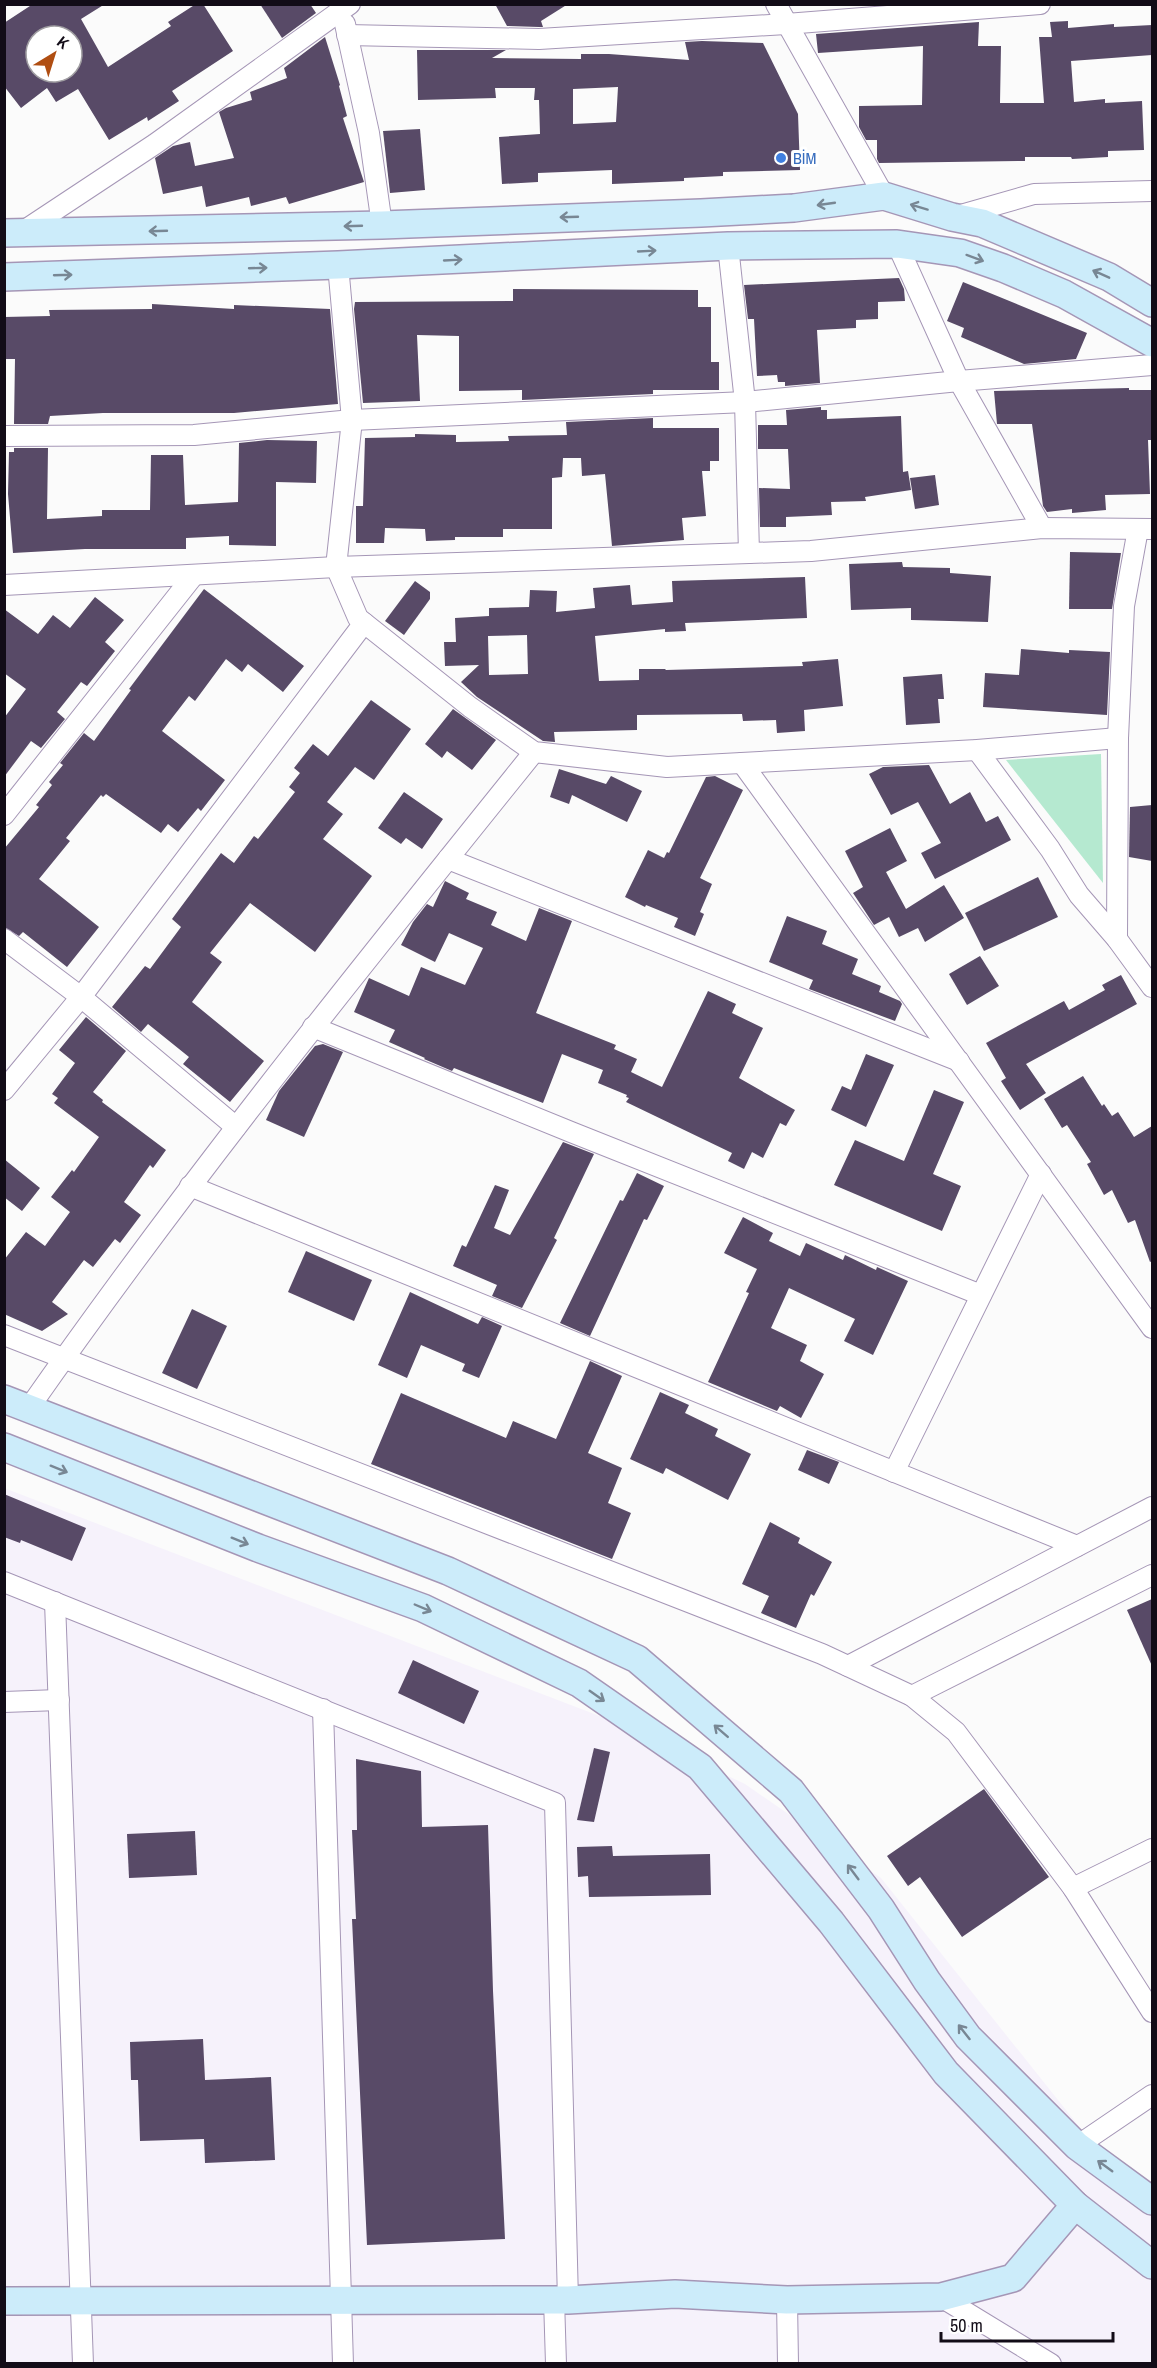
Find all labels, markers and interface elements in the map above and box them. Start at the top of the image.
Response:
north arrow [24,24,84,84]
text: K [53,31,74,54]
place label: BİM [793,147,816,169]
marker: BİM [774,151,788,165]
one-way arrow [817,199,837,210]
one-way arrow [910,201,929,212]
one-way arrow [559,212,579,223]
one-way arrow [343,220,363,231]
one-way arrow [149,225,169,237]
one-way arrow [637,245,657,256]
one-way arrow [442,254,462,265]
one-way arrow [965,254,984,265]
one-way arrow [247,262,267,273]
one-way arrow [1093,268,1111,280]
one-way arrow [52,269,72,280]
one-way arrow [49,1464,68,1475]
one-way arrow [231,1536,249,1547]
one-way arrow [413,1603,432,1614]
one-way arrow [589,1689,605,1702]
one-way arrow [714,1724,729,1738]
one-way arrow [847,1865,860,1881]
one-way arrow [958,2025,971,2041]
one-way arrow [1098,2160,1114,2173]
scale bar [941,2305,1114,2343]
text: 50 m [950,2313,983,2338]

